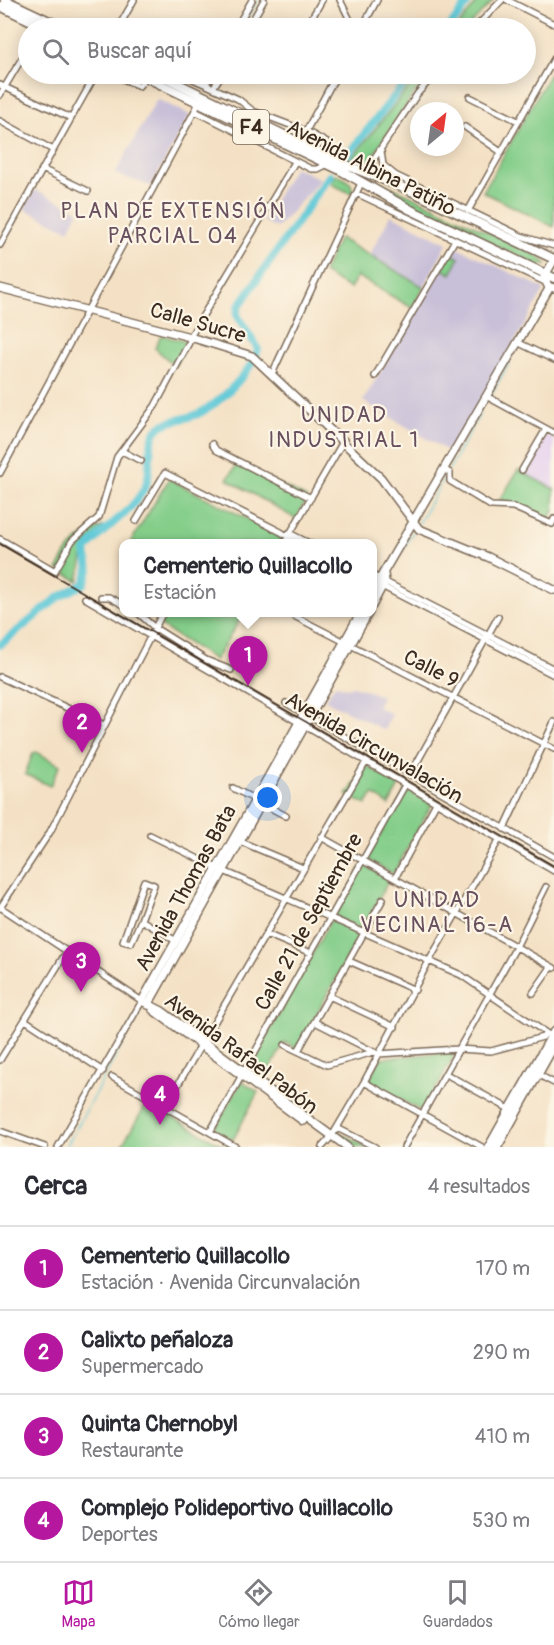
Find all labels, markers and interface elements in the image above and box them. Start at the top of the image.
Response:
search box [18,18,536,84]
icon: search [39,35,72,68]
text: Buscar aquí [87,37,192,65]
north arrow [410,102,464,156]
road number: F4 [233,110,269,144]
street label: Avenida Albina Patiño [282,114,460,222]
district label: PLAN DE EXTENSIÓN PARCIAL 04 [60,197,286,250]
street label: Calle Sucre [147,296,250,350]
district label: UNIDAD INDUSTRIAL 1 [268,401,420,454]
popup [119,539,377,617]
text: Cementerio Quillacollo [144,552,352,580]
text: Estación [144,580,216,605]
pin: 1 [228,636,268,686]
street label: Calle 9 [399,644,463,694]
street label: Avenida Circunvalación [280,686,468,810]
pin: 2 [62,704,101,753]
your location [253,783,282,812]
street label: Avenida Thomas Bata [129,800,243,976]
street label: Calle 21 de Septiembre [249,828,369,1015]
district label: UNIDAD VECINAL 16-A [360,886,514,939]
pin: 3 [62,942,100,992]
street label: Avenida Rafael Pabón [159,987,323,1121]
pin: 4 [140,1076,180,1125]
text: Cerca [24,1170,87,1202]
text: 4 resultados [428,1174,530,1199]
text: Cementerio Quillacollo [81,1242,290,1270]
text: 1 [40,1256,47,1281]
text: 170 m [476,1256,530,1281]
text: Estación · Avenida Circunvalación [81,1270,360,1295]
text: Calixto peñaloza [81,1326,233,1354]
text: 2 [38,1340,49,1365]
text: 290 m [473,1340,530,1365]
text: Supermercado [81,1354,204,1379]
text: Quinta Chernobyl [81,1410,238,1438]
text: 3 [38,1424,49,1449]
text: 410 m [475,1424,530,1449]
text: Restaurante [81,1438,183,1463]
text: Complejo Polideportivo Quillacollo [81,1494,393,1522]
text: 4 [38,1508,49,1533]
text: 530 m [472,1508,530,1533]
text: Deportes [81,1522,158,1547]
tab: Mapa [61,1576,95,1632]
tab: Cómo llegar [218,1576,300,1632]
tab: Guardados [423,1576,493,1632]

